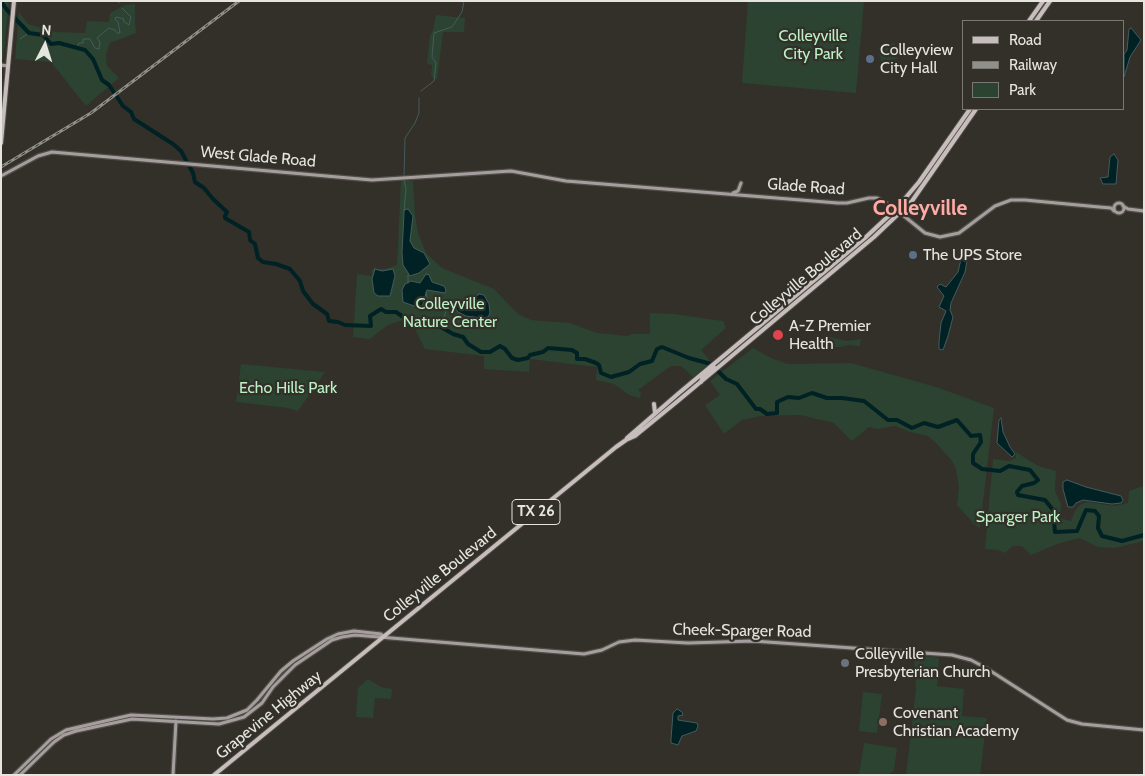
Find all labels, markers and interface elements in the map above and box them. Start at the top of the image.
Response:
north arrow [20,20,70,70]
legend [962,20,1125,110]
text: N [41,21,52,39]
park label: Colleyville City Park [778,26,848,64]
text: Road [1009,31,1042,49]
place label: Colleyview City Hall [880,40,953,78]
marker: Colleyview City Hall [864,53,876,65]
text: Railway [1009,56,1057,74]
text: Park [1009,81,1036,99]
street label: West Glade Road [199,142,317,172]
street label: Glade Road [767,175,845,199]
district label: Colleyville [873,196,967,222]
street label: Colleyville Boulevard [746,225,866,329]
place label: The UPS Store [923,245,1022,265]
marker: The UPS Store [907,249,919,261]
park label: Colleyville Nature Center [403,294,497,332]
place label: A-Z Premier Health [789,316,870,354]
marker: A-Z Premier Health [771,328,785,342]
park label: Echo Hills Park [239,378,337,398]
road number: TX 26 [512,500,560,524]
park label: Sparger Park [976,507,1060,527]
street label: Colleyville Boulevard [379,523,501,627]
street label: Cheek-Sparger Road [672,620,812,642]
place label: Colleyville Presbyterian Church [855,644,990,682]
marker: Colleyville Presbyterian Church [839,657,851,669]
street label: Grapevine Highway [212,667,326,763]
place label: Covenant Christian Academy [893,703,1019,741]
marker: Covenant Christian Academy [877,716,889,728]

